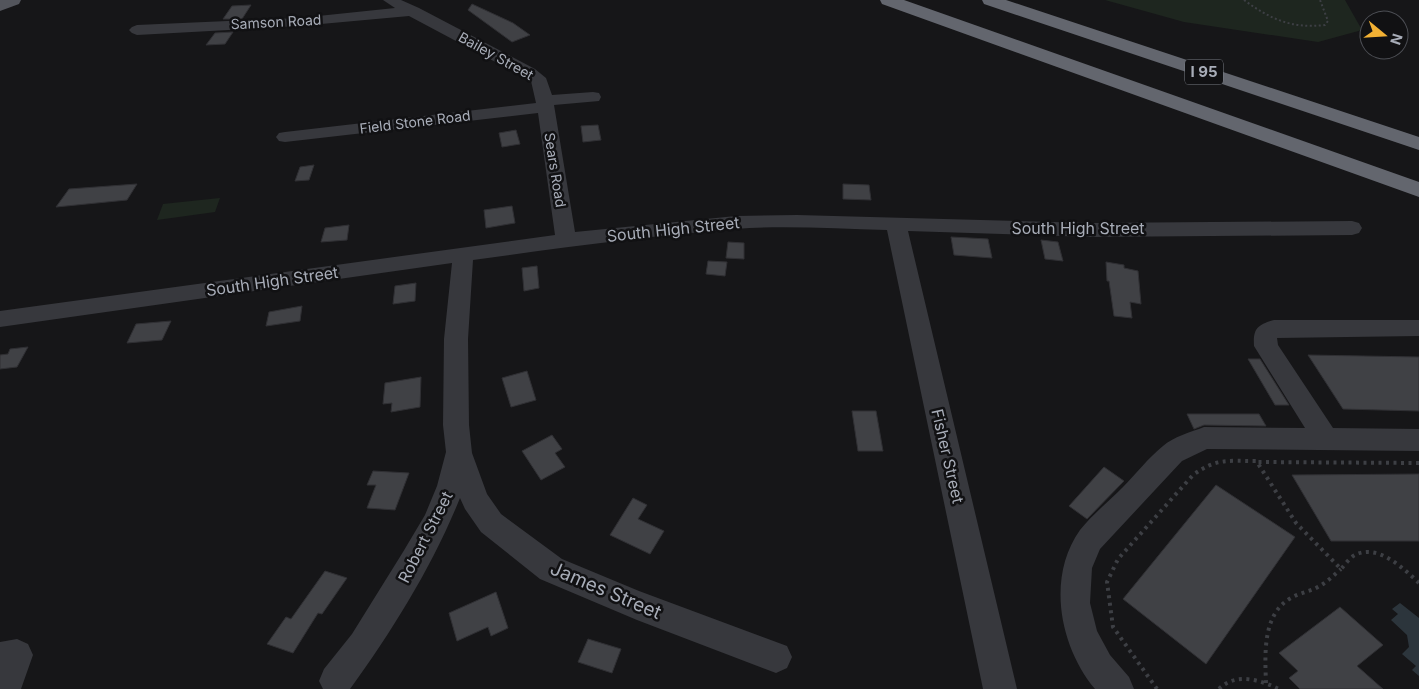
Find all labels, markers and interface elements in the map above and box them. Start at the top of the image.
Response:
north arrow [1359,10,1409,60]
street label: Samson Road [230,11,322,32]
street label: Bailey Street [456,28,537,83]
text: N [1387,31,1407,47]
road number: I 95 [1185,60,1223,84]
street label: Field Stone Road [358,106,471,137]
street label: Sears Road [541,131,570,209]
street label: South High Street [606,212,740,246]
street label: South High Street [1011,218,1145,238]
street label: South High Street [205,262,339,300]
street label: Fisher Street [927,407,969,505]
street label: Robert Street [393,488,457,586]
street label: James Street [547,557,665,624]

